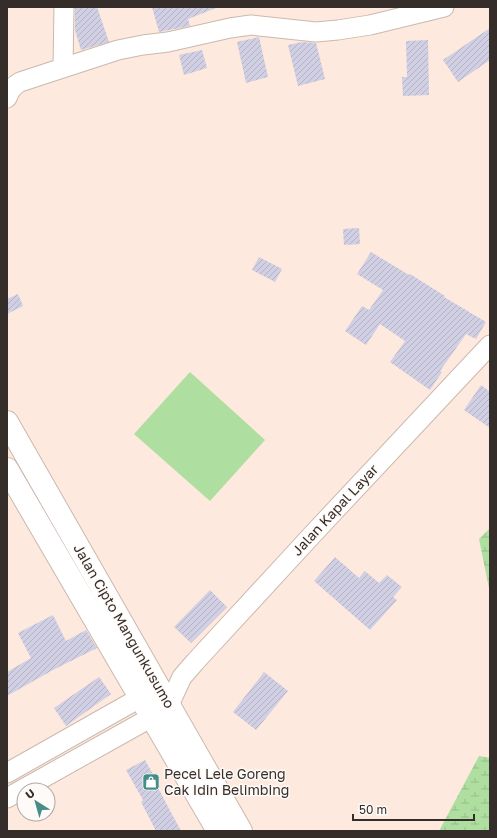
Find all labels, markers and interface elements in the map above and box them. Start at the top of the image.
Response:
street label: Jalan Kapal Layar [288,460,382,559]
street label: Jalan Cipto Mangunkusumo [70,541,179,711]
place label: Pecel Lele Goreng Cak Idin Belimbing [164,765,289,798]
shop icon: Pecel Lele Goreng Cak Idin Belimbing [141,772,161,792]
north arrow [16,782,56,822]
text: U [23,786,37,801]
scale bar [353,796,474,822]
text: 50 m [359,802,387,817]

